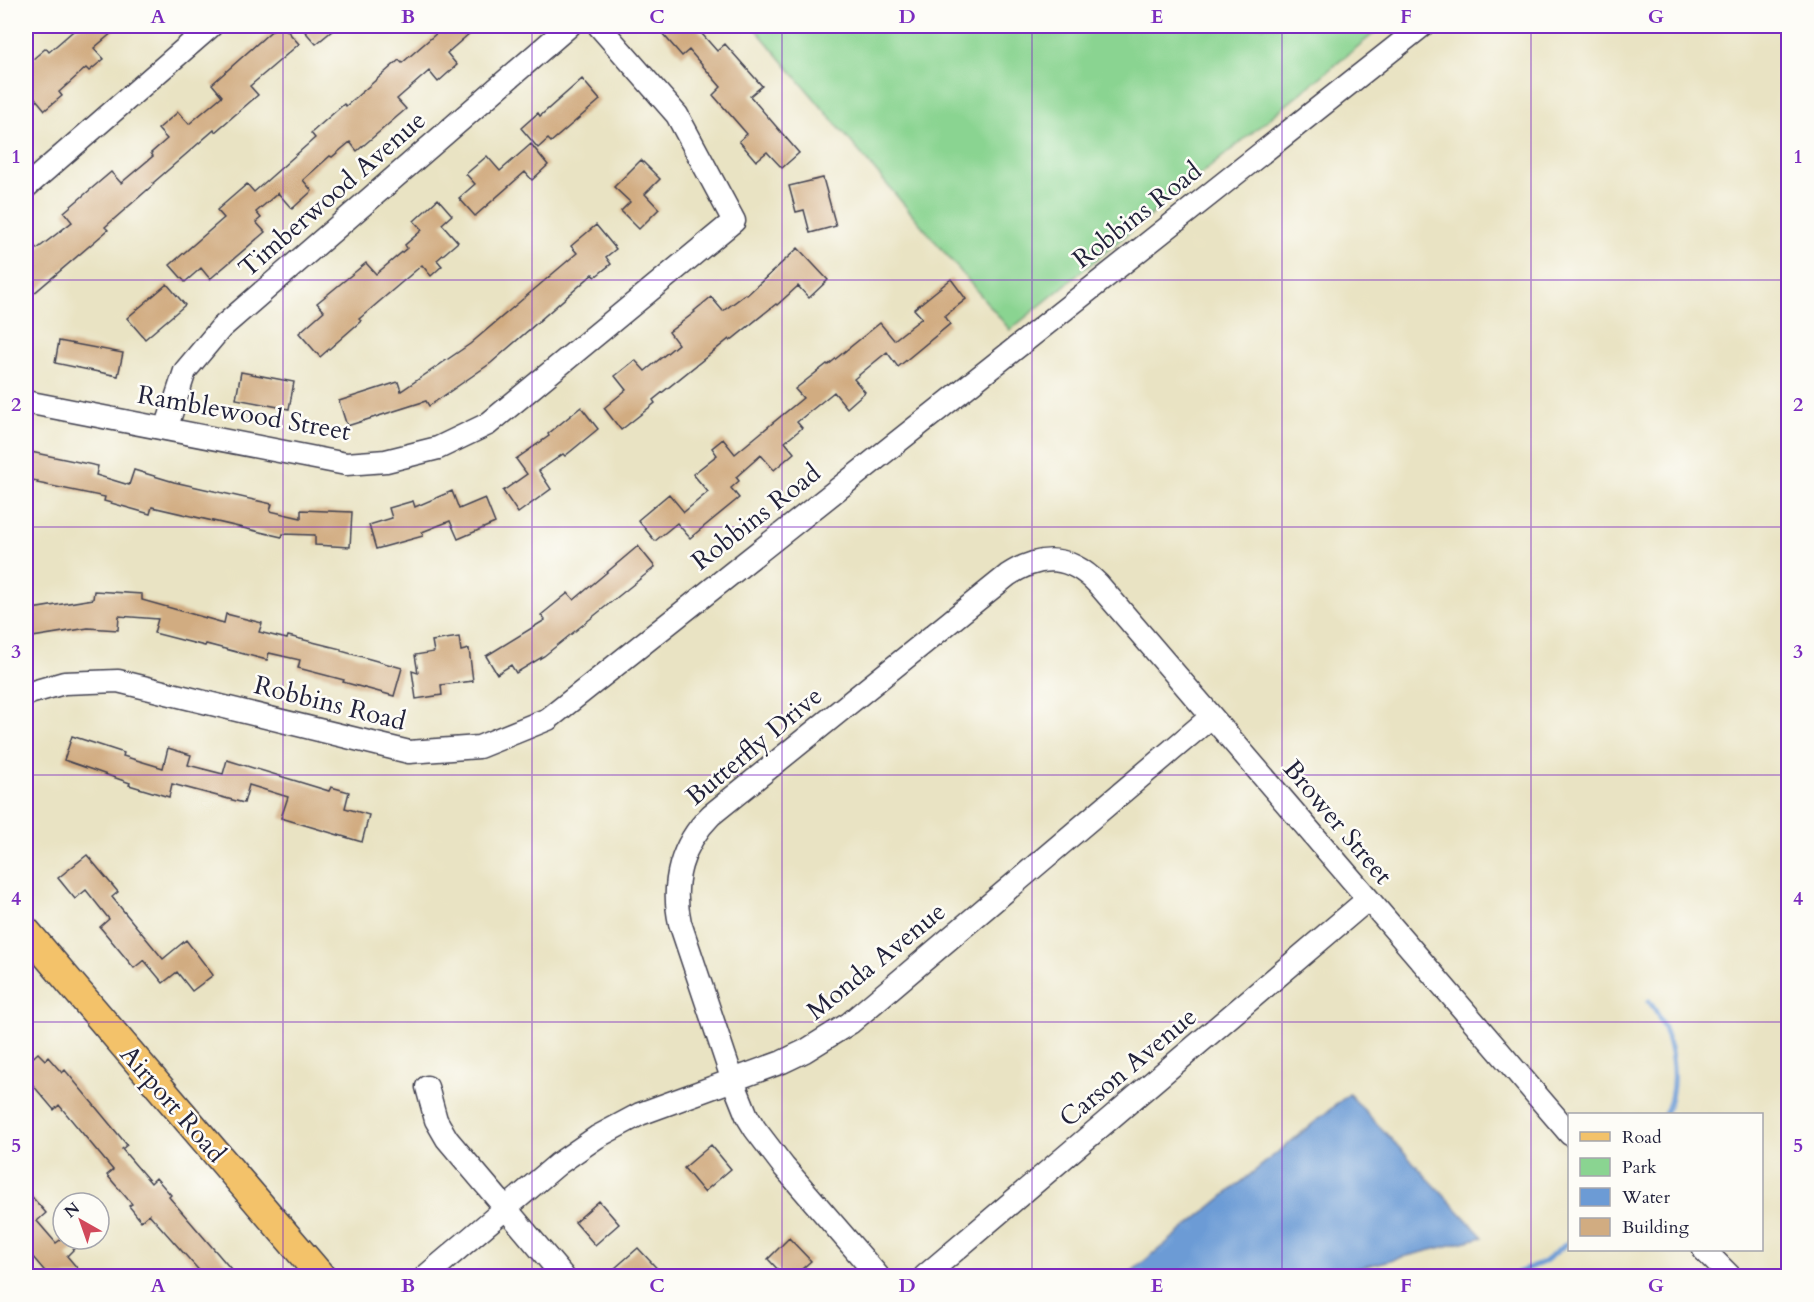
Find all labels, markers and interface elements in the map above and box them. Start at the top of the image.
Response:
text: A [150,3,166,30]
text: B [401,3,415,30]
text: C [649,3,665,30]
text: D [898,3,916,30]
text: E [1151,3,1163,30]
text: F [1400,3,1412,30]
text: G [1648,3,1664,30]
street label: Timberwood Avenue [231,103,433,285]
text: 1 [11,143,21,170]
text: 1 [1793,143,1803,170]
street label: Robbins Road [1065,153,1209,276]
street label: Ramblewood Street [135,377,353,449]
text: 2 [11,391,21,418]
text: 2 [1793,391,1803,418]
street label: Robbins Road [684,455,828,578]
text: 3 [11,638,21,665]
text: 3 [1793,638,1803,665]
street label: Robbins Road [251,667,410,739]
street label: Butterfly Drive [678,679,830,813]
street label: Brower Street [1275,752,1401,892]
text: 4 [11,885,21,912]
text: 4 [1793,885,1803,912]
street label: Monda Avenue [799,894,953,1028]
street label: Carson Avenue [1052,999,1204,1135]
street label: Airport Road [112,1038,234,1170]
legend [1568,1113,1763,1251]
text: Road [1622,1125,1662,1150]
text: 5 [11,1132,21,1159]
text: 5 [1793,1132,1803,1159]
text: Park [1622,1155,1657,1180]
text: Water [1621,1185,1671,1210]
north arrow [51,1191,111,1251]
text: N [60,1197,84,1223]
text: Building [1622,1215,1690,1240]
text: A [150,1272,166,1299]
text: B [401,1272,415,1299]
text: C [649,1272,665,1299]
text: D [898,1272,916,1299]
text: E [1151,1272,1163,1299]
text: F [1400,1272,1412,1299]
text: G [1648,1272,1664,1299]

